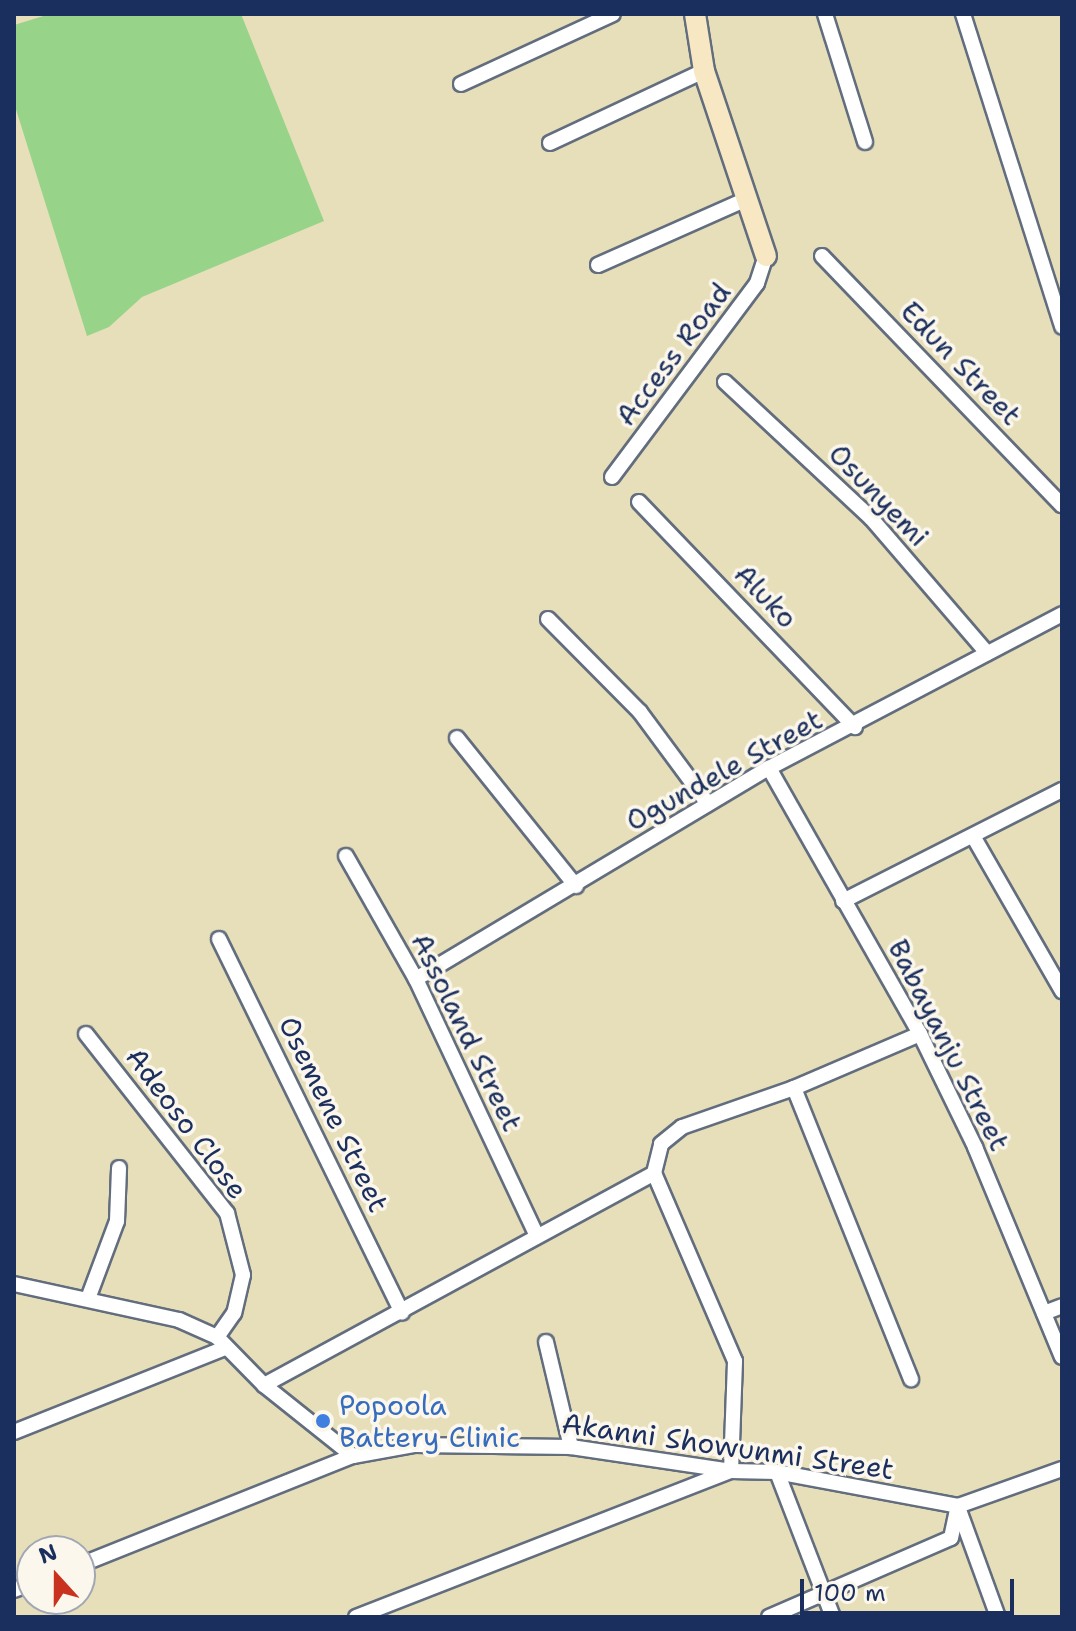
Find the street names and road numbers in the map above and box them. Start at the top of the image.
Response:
street label: Access Road [608,276,738,432]
street label: Edun Street [894,294,1028,432]
street label: Osunyemi [822,437,936,553]
street label: Aluko [728,557,804,635]
street label: Ogundele Street [620,702,828,838]
street label: Assoland Street [405,928,529,1136]
street label: Babayanju Street [881,934,1017,1156]
street label: Osemene Street [272,1011,396,1217]
street label: Adeoso Close [119,1041,255,1205]
street label: Akanni Showunmi Street [560,1406,896,1486]

